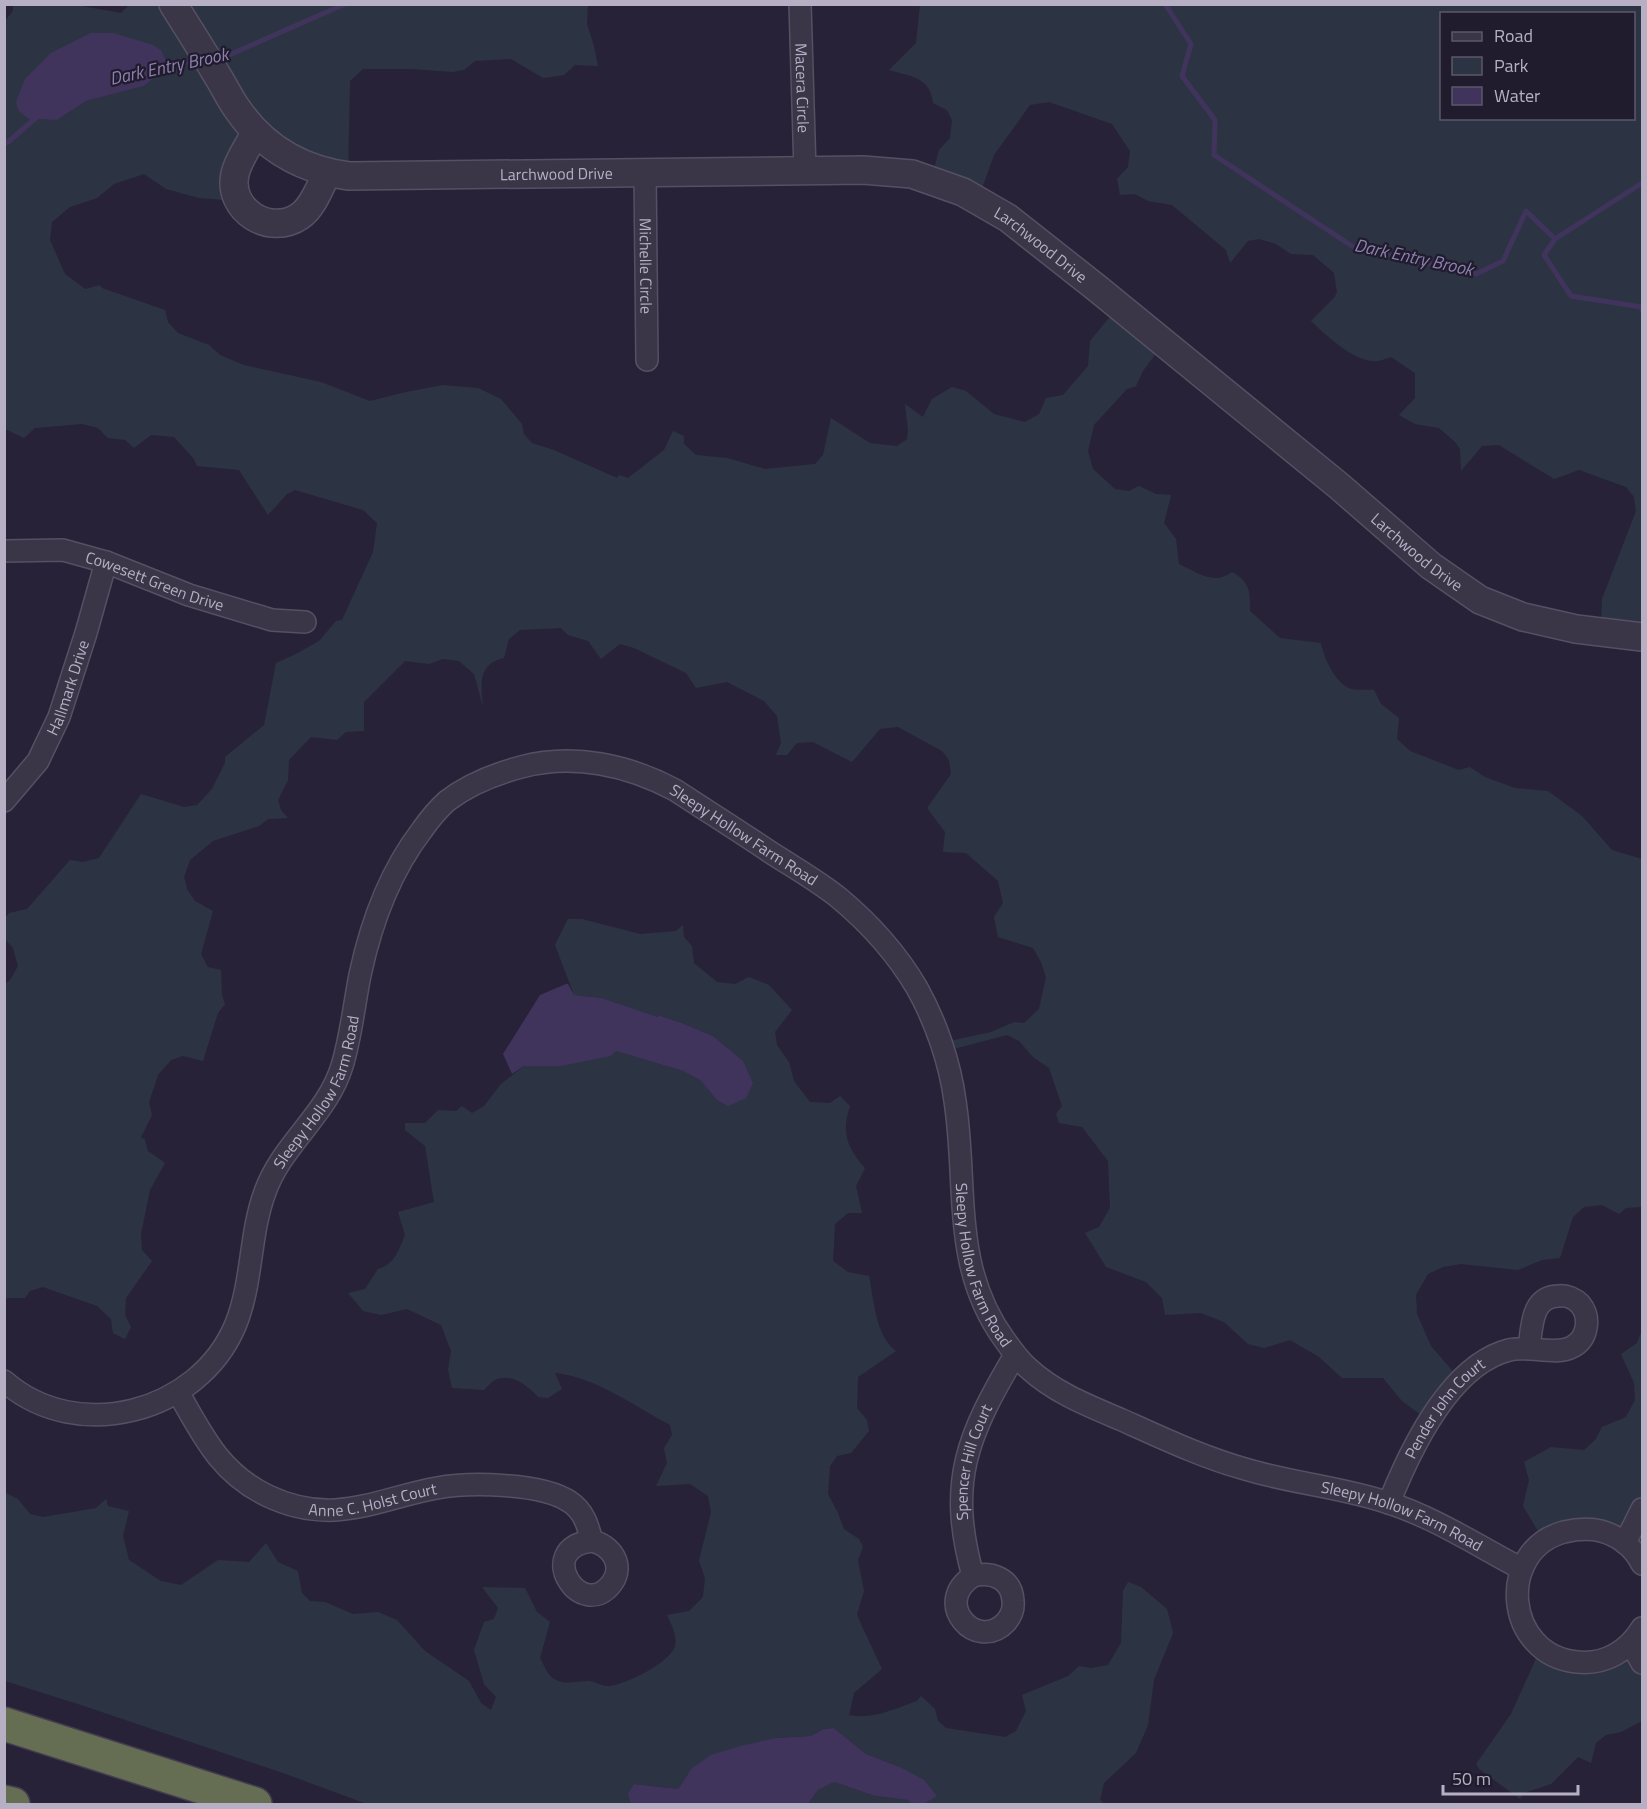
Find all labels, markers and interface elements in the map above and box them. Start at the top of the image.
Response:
legend [1440,12,1635,120]
text: Road [1494,22,1533,49]
water label: Dark Entry Brook [107,40,233,92]
street label: Macera Circle [789,43,816,133]
text: Park [1494,52,1529,79]
text: Water [1494,82,1540,109]
street label: Larchwood Drive [500,161,613,186]
street label: Larchwood Drive [990,200,1093,288]
street label: Michelle Circle [633,218,659,314]
water label: Dark Entry Brook [1352,231,1478,283]
street label: Larchwood Drive [1366,507,1468,597]
street label: Cowesett Green Drive [83,545,227,617]
street label: Hallmark Drive [40,637,95,739]
street label: Sleepy Hollow Farm Road [665,778,823,891]
street label: Sleepy Hollow Farm Road [267,1014,365,1173]
street label: Sleepy Hollow Farm Road [950,1182,1018,1352]
street label: Pender John Court [1398,1351,1490,1463]
street label: Spencer Hill Court [949,1400,998,1521]
street label: Sleepy Hollow Farm Road [1319,1475,1487,1557]
street label: Anne C. Holst Court [307,1476,439,1522]
scale bar [1443,1758,1578,1796]
text: 50 m [1452,1765,1491,1792]

